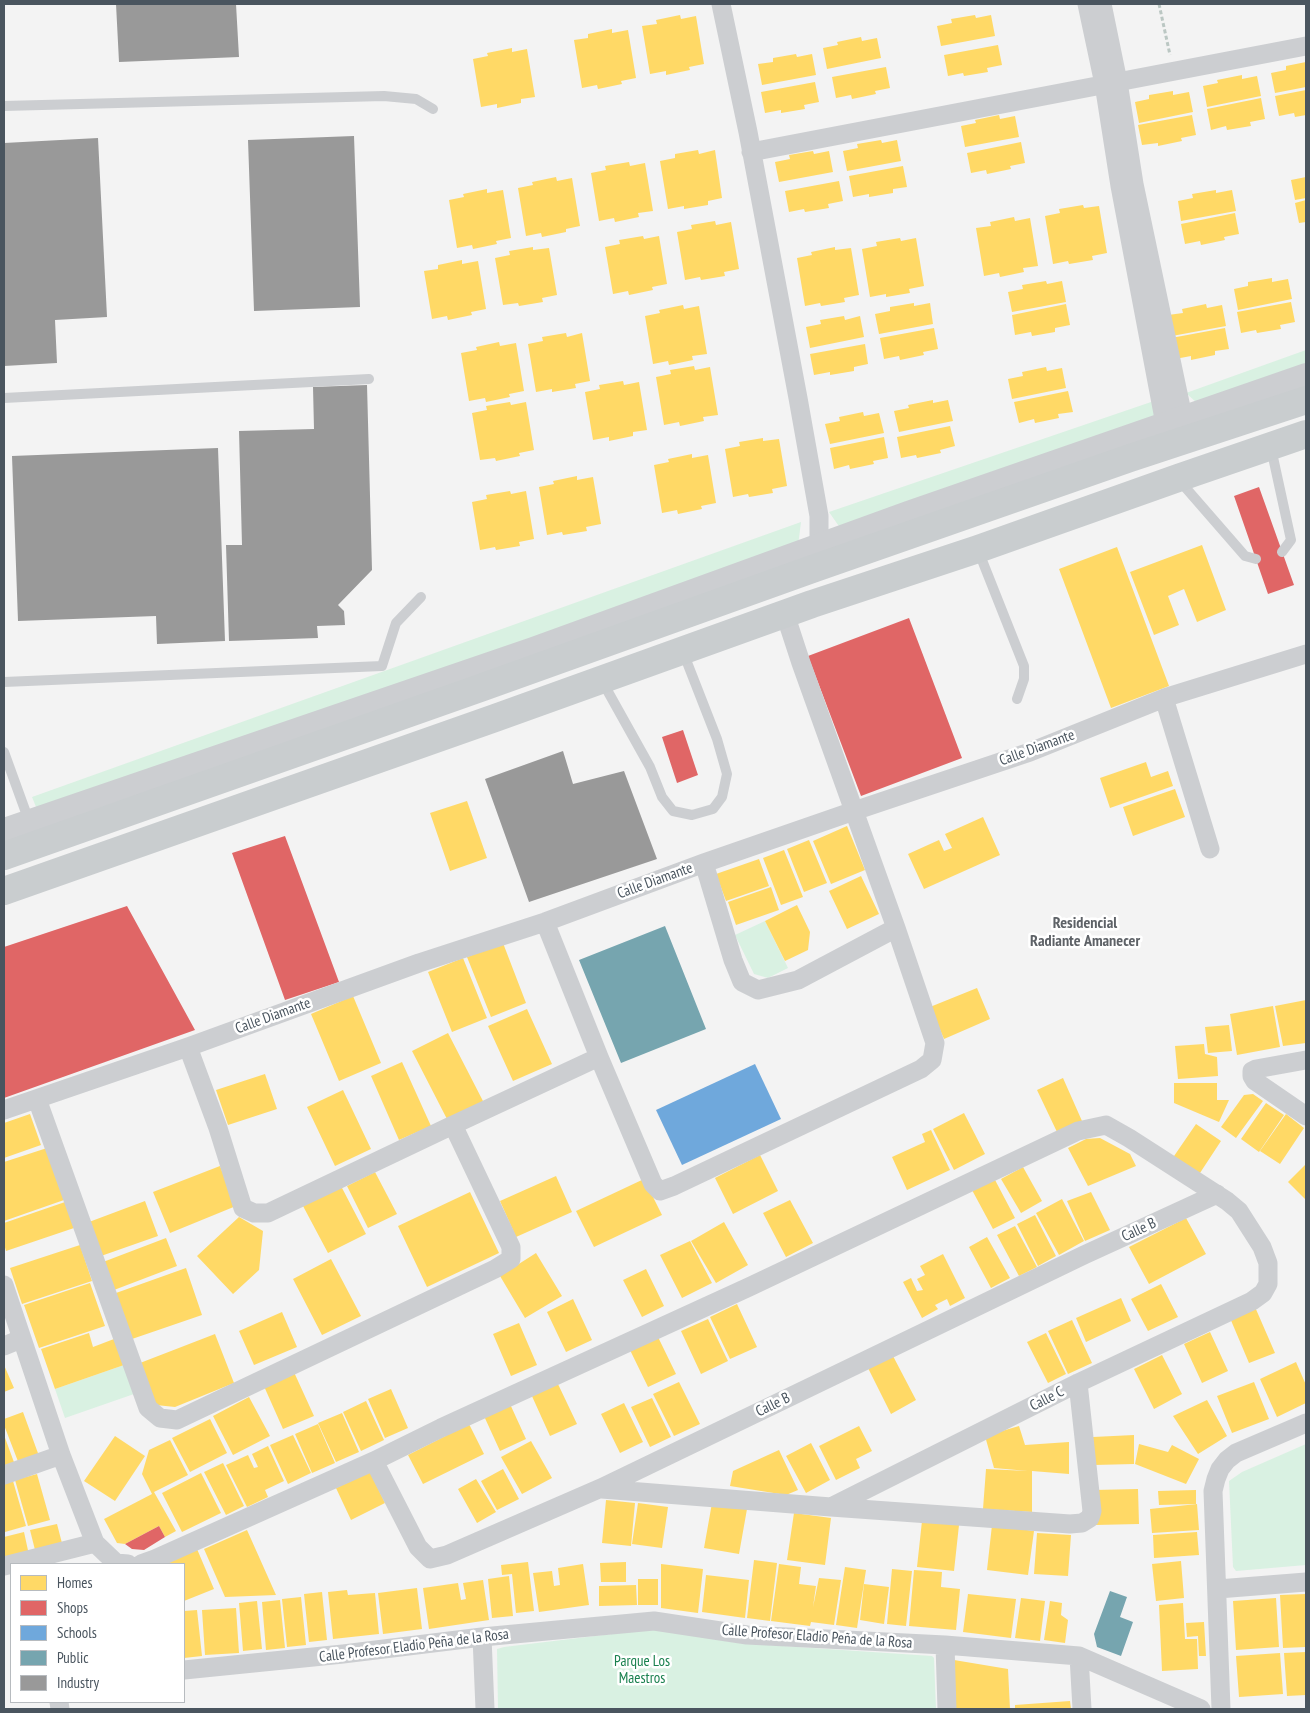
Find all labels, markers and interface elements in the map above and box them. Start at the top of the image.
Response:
street label: Calle Diamante [997,726,1077,770]
street label: Calle Diamante [615,859,695,903]
district label: Residencial Radiante Amanecer [1030,913,1140,951]
street label: Calle Diamante [233,994,313,1038]
street label: Calle B [1119,1214,1159,1246]
street label: Calle C [1027,1383,1067,1415]
street label: Calle B [753,1389,793,1421]
legend [10,1563,185,1703]
text: Homes [57,1573,93,1592]
text: Shops [57,1598,88,1617]
street label: Calle Profesor Eladio Peña de la Rosa [721,1621,913,1653]
text: Schools [57,1623,97,1642]
street label: Calle Profesor Eladio Peña de la Rosa [318,1625,510,1667]
text: Public [57,1648,88,1667]
park label: Parque Los Maestros [614,1653,670,1688]
text: Industry [57,1673,99,1692]

